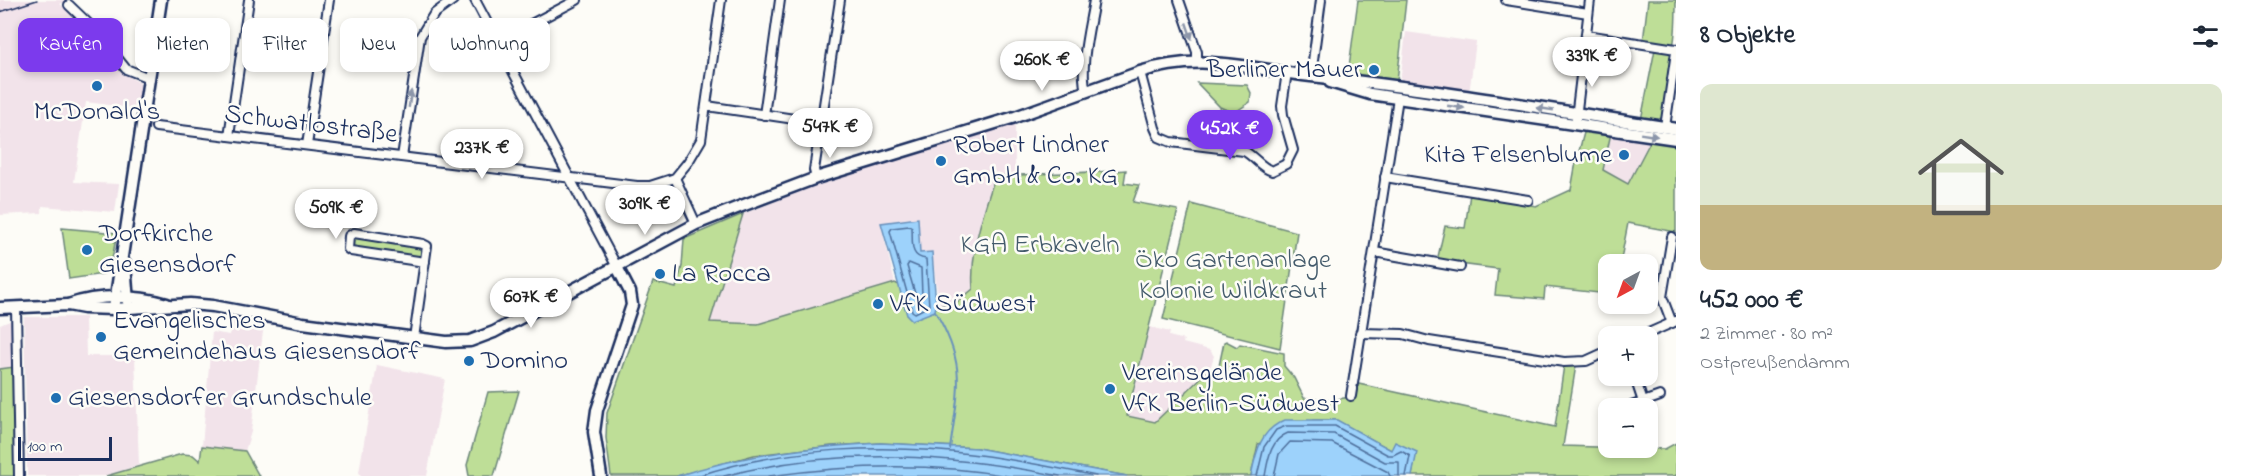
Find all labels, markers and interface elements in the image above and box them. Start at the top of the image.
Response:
text: 8 Objekte [1700,17,1795,55]
chip: Kaufen [18,18,123,72]
chip: Mieten [135,18,230,72]
chip: Filter [242,18,328,72]
chip: Neu [340,18,417,72]
chip: Wohnung [429,18,550,72]
icon: filters [2189,20,2222,53]
one-way arrow [1185,22,1195,40]
pin: 339K € [1543,37,1641,88]
pin: 260K € [993,41,1091,92]
text: 339K € [1566,42,1618,71]
text: 260K € [1014,46,1070,75]
place label: Berliner Mauer [1206,51,1363,90]
marker: Berliner Mauer [1367,63,1381,77]
marker: McDonald's [90,79,104,93]
one-way arrow [405,89,414,108]
place label: McDonald's [34,93,160,132]
street label: Schwatlostraße [222,95,401,155]
one-way arrow [1446,102,1465,111]
one-way arrow [1535,105,1554,114]
pin: 547K € [781,108,879,159]
pin: 452K € [1181,110,1279,161]
text: 547K € [802,113,858,142]
text: 452K € [1201,115,1259,144]
icon: home [1907,123,2015,231]
place label: Robert Lindner GmbH & Co. KG [953,126,1118,196]
pin: 237K € [433,129,531,180]
one-way arrow [1639,131,1658,140]
text: 237K € [454,134,510,163]
place label: Kita Felsenblume [1424,136,1613,175]
marker: Kita Felsenblume [1617,148,1631,162]
marker: Robert Lindner GmbH & Co. KG [934,154,948,168]
pin: 309K € [596,185,694,236]
pin: 509K € [287,189,385,240]
text: 309K € [619,190,671,219]
text: 509K € [309,194,363,223]
place label: Dorfkirche Giesensdorf [98,215,236,285]
park label: KGA Erbkaveln [960,226,1120,265]
park label: Öko Gartenanlage Kolonie Wildkraut [1135,241,1332,311]
marker: Dorfkirche Giesensdorf [80,243,94,257]
north arrow [1598,254,1658,314]
map controls [1598,254,1658,458]
place label: La Rocca [672,255,771,294]
marker: La Rocca [653,267,667,281]
pin: 607K € [482,278,580,329]
text: 452 000 € [1700,282,1803,320]
text: 607K € [504,283,558,312]
place label: VfK Südwest [889,285,1036,324]
marker: VfK Südwest [871,297,885,311]
place label: Evangelisches Gemeindehaus Giesensdorf [113,302,421,372]
text: 2 Zimmer · 80 m² [1700,320,1833,349]
button: + [1598,326,1658,386]
marker: Evangelisches Gemeindehaus Giesensdorf [94,330,108,344]
place label: Domino [480,342,568,381]
text: Ostpreußendamm [1700,349,1850,378]
marker: Domino [462,354,476,368]
place label: Vereinsgelände VfK Berlin-Südwest [1121,354,1339,424]
place label: Giesensdorfer Grundschule [68,379,373,418]
marker: Vereinsgelände VfK Berlin-Südwest [1103,382,1117,396]
marker: Giesensdorfer Grundschule [49,391,63,405]
button: − [1598,398,1658,458]
scale bar [18,434,112,462]
text: 100 m [27,435,62,459]

